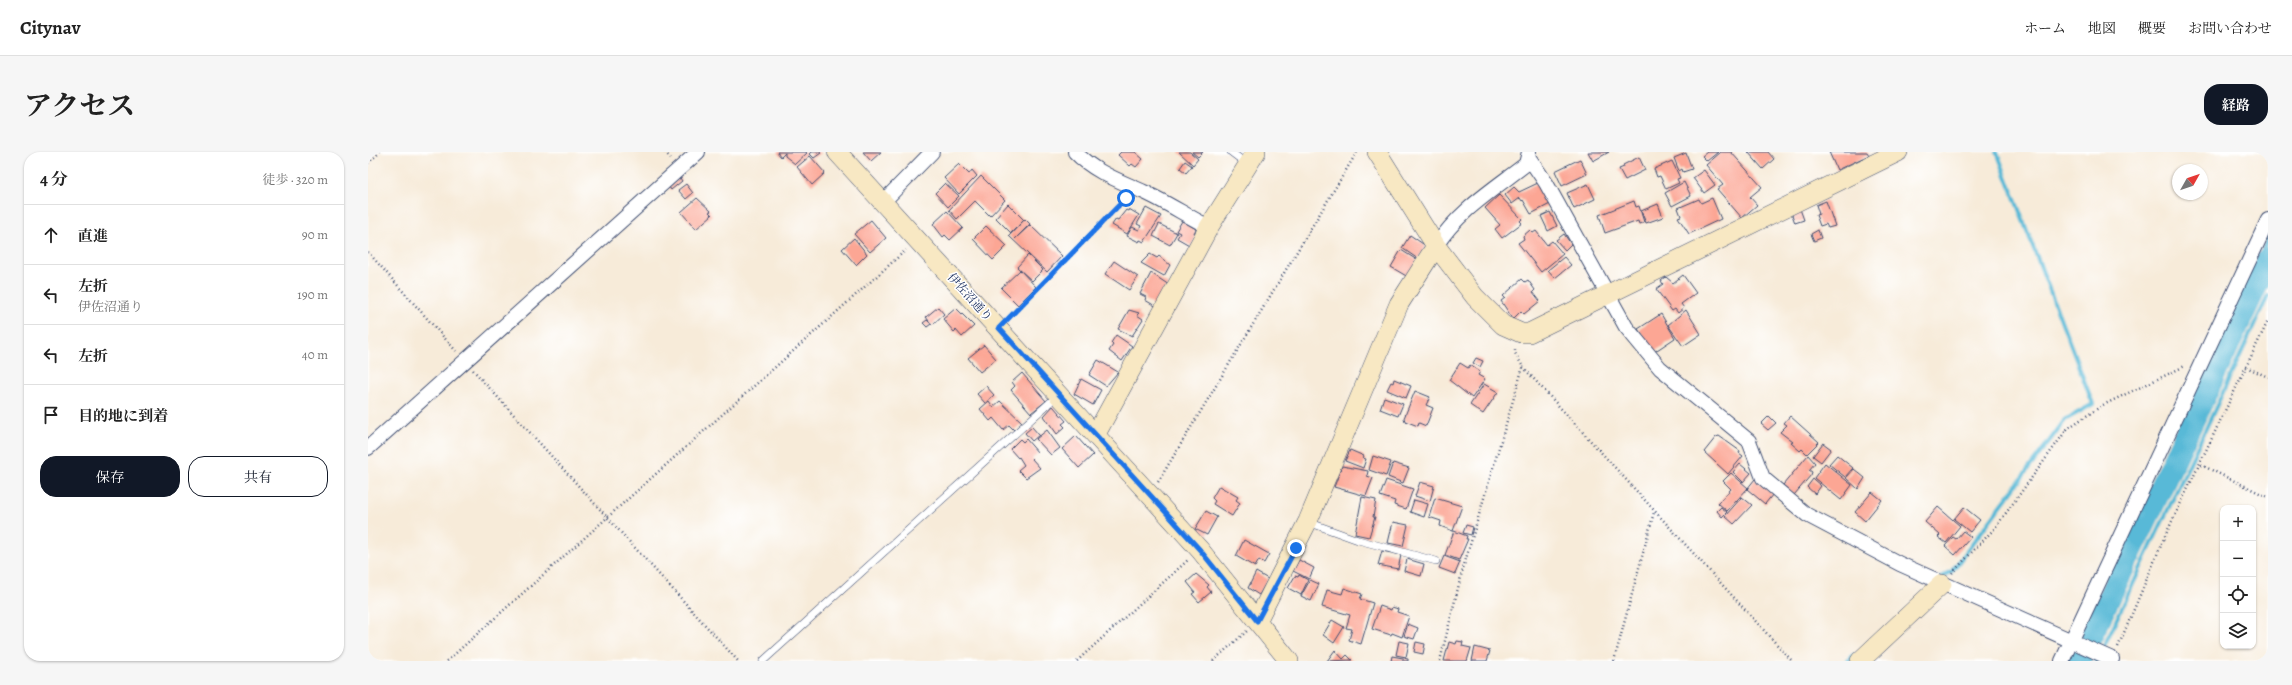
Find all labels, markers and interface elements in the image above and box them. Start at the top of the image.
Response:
text: Citynav [20,15,81,41]
text: ホーム [2024,19,2066,38]
text: 地図 [2088,19,2116,38]
text: 概要 [2138,19,2166,38]
text: お問い合わせ [2188,19,2272,38]
button: 経路 [2204,84,2268,125]
text: アクセス [24,87,135,125]
north arrow [2172,164,2208,200]
text: 4 分 [40,168,68,191]
text: 徒歩 · 320 m [262,171,328,188]
route start [1117,189,1135,207]
icon: ahead [40,224,62,246]
text: 直進 [78,226,108,246]
text: 90 m [302,226,328,243]
street label: 伊佐沼通り [944,269,996,325]
text: 左折 [78,276,108,296]
icon: left [40,284,62,306]
text: 190 m [297,286,328,303]
text: 伊佐沼通り [78,298,143,315]
icon: left [40,344,62,366]
text: 左折 [78,346,108,366]
text: 40 m [302,346,328,363]
icon: arrive [40,404,62,426]
text: 目的地に到着 [78,406,168,426]
button: 保存 [40,456,180,497]
button: 共有 [188,456,328,497]
map controls [2220,505,2256,649]
button: + [2220,505,2256,541]
route end [1287,539,1305,557]
button: − [2220,541,2256,577]
button: locate [2220,577,2256,613]
button: layers [2220,613,2256,649]

